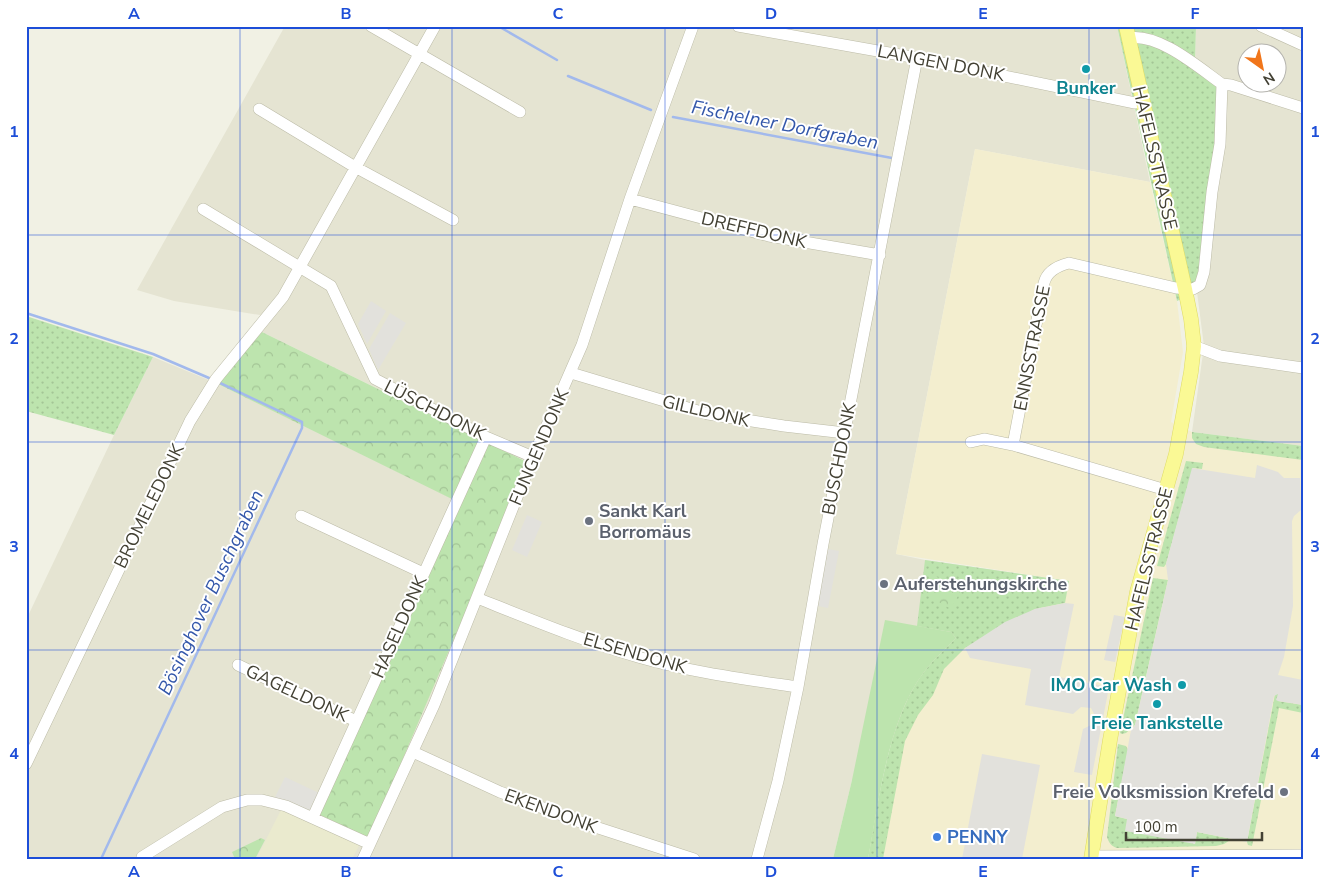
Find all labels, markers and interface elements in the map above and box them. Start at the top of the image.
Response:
text: A [128,3,140,25]
text: B [340,3,352,25]
text: C [553,3,564,25]
text: D [765,3,777,25]
text: E [978,3,988,25]
text: F [1191,3,1200,25]
street label: LANGEN DONK [875,39,1007,87]
north arrow [1236,42,1286,92]
marker: Bunker [1080,63,1092,75]
text: N [1259,68,1278,89]
place label: Bunker [1056,76,1116,100]
street label: HAFELSSTRASSE [1127,84,1183,232]
water label: Fischelner Dorfgraben [689,94,880,156]
text: 1 [9,121,19,143]
text: 1 [1310,121,1320,143]
street label: DREFFDONK [699,206,810,254]
street label: ENNSSTRASSE [1008,283,1056,413]
text: 2 [9,328,19,350]
text: 2 [1310,328,1320,350]
street label: LÜSCHDONK [380,374,491,446]
street label: FUNGENDONK [504,384,575,509]
street label: GILLDONK [660,389,753,433]
street label: BUSCHDONK [816,400,862,517]
street label: BROMELEDONK [108,439,190,572]
street label: HAFELSSTRASSE [1120,485,1178,633]
water label: Bösinghover Buschgraben [152,486,270,699]
place label: Sankt Karl Borromäus [599,499,691,544]
marker: Sankt Karl Borromäus [583,515,595,527]
text: 3 [9,536,19,558]
text: 3 [1310,536,1320,558]
street label: HASELDONK [366,571,433,682]
place label: Auferstehungskirche [894,572,1067,596]
marker: Auferstehungskirche [878,578,890,590]
street label: ELSENDONK [580,627,690,679]
street label: GAGELDONK [242,659,353,728]
place label: IMO Car Wash [1051,673,1172,697]
marker: IMO Car Wash [1176,679,1188,691]
marker: Freie Tankstelle [1151,698,1163,710]
place label: Freie Tankstelle [1091,711,1223,735]
text: 4 [9,743,19,765]
text: 4 [1310,743,1320,765]
place label: Freie Volksmission Krefeld [1053,780,1274,804]
street label: EKENDONK [501,783,602,839]
marker: Freie Volksmission Krefeld [1278,786,1290,798]
scale bar [1126,810,1263,842]
text: 100 m [1134,817,1178,837]
place label: PENNY [947,825,1008,849]
marker: PENNY [931,831,943,843]
text: A [128,861,140,883]
text: B [340,861,352,883]
text: C [553,861,564,883]
text: D [765,861,777,883]
text: E [978,861,988,883]
text: F [1191,861,1200,883]

